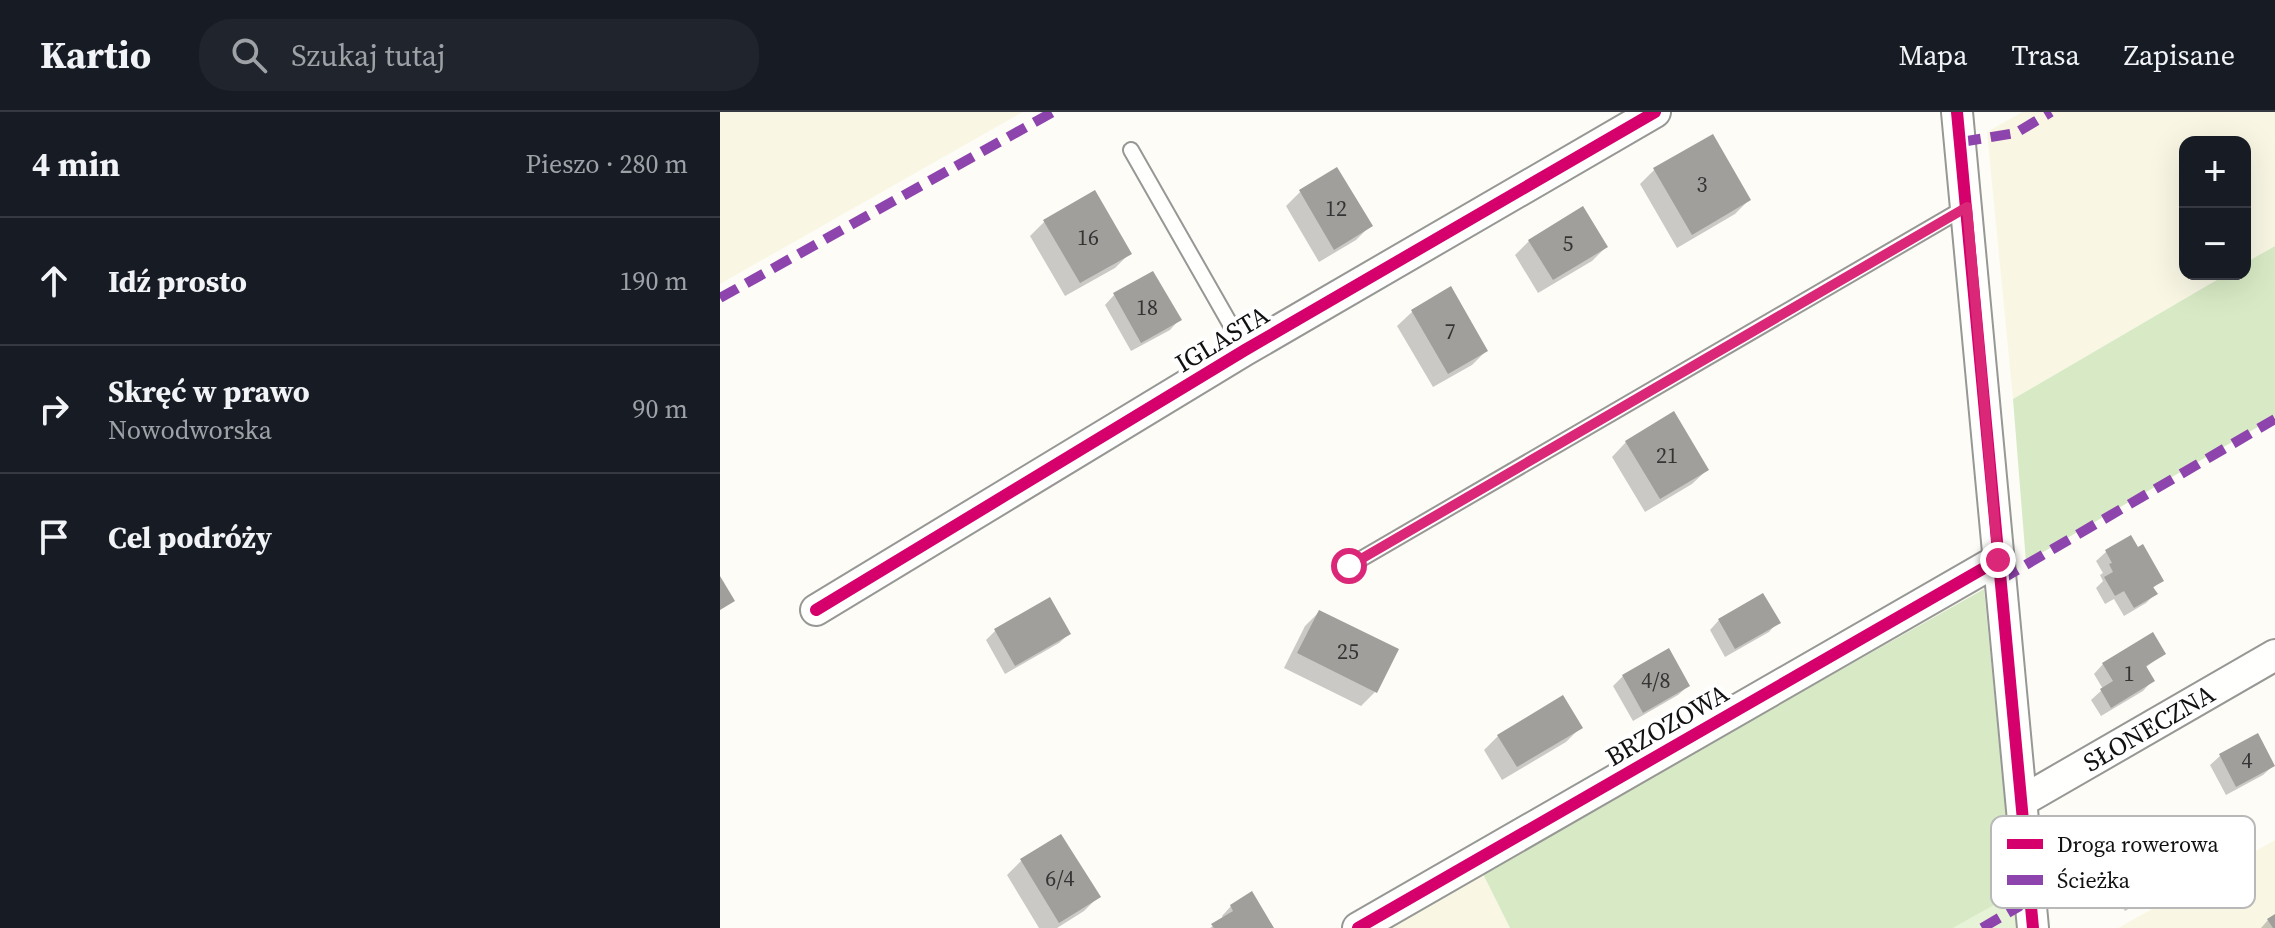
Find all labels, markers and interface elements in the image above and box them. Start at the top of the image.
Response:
search box [199,19,759,91]
text: Kartio [40,29,151,81]
icon: search [227,33,271,77]
text: Szukaj tutaj [291,35,445,76]
text: Mapa [1898,36,1967,74]
text: Trasa [2011,36,2080,74]
text: Zapisane [2124,36,2235,74]
map controls [2179,136,2251,280]
button: + [2179,136,2251,208]
text: 4 min [32,141,120,187]
text: Pieszo · 280 m [526,146,688,182]
house number: 3 [1696,169,1708,199]
house number: 12 [1325,193,1347,223]
button: − [2179,208,2251,280]
house number: 16 [1077,222,1099,252]
house number: 5 [1562,228,1574,258]
icon: ahead [32,259,76,303]
text: Idź prosto [108,261,247,302]
text: 190 m [620,263,688,299]
house number: 18 [1136,292,1158,322]
street label: IGLASTA [1168,297,1276,381]
house number: 7 [1444,316,1456,346]
text: Skręć w prawo [108,371,310,412]
icon: right [32,387,76,431]
text: 90 m [633,391,688,427]
text: Nowodworska [108,412,272,448]
house number: 21 [1656,440,1678,470]
icon: arrive [32,515,76,559]
text: Cel podróży [108,517,272,558]
route end [1980,542,2016,578]
route start [1331,548,1367,584]
house number: 25 [1337,636,1359,666]
house number: 1 [2123,658,2135,688]
house number: 4/8 [1641,665,1671,695]
street label: BRZOZOWA [1599,675,1735,775]
street label: SŁONECZNA [2077,676,2221,780]
house number: 4 [2241,745,2253,775]
legend [1991,816,2255,908]
text: Droga rowerowa [2057,829,2219,859]
house number: 6/4 [1045,863,1075,893]
text: Ścieżka [2057,865,2131,895]

